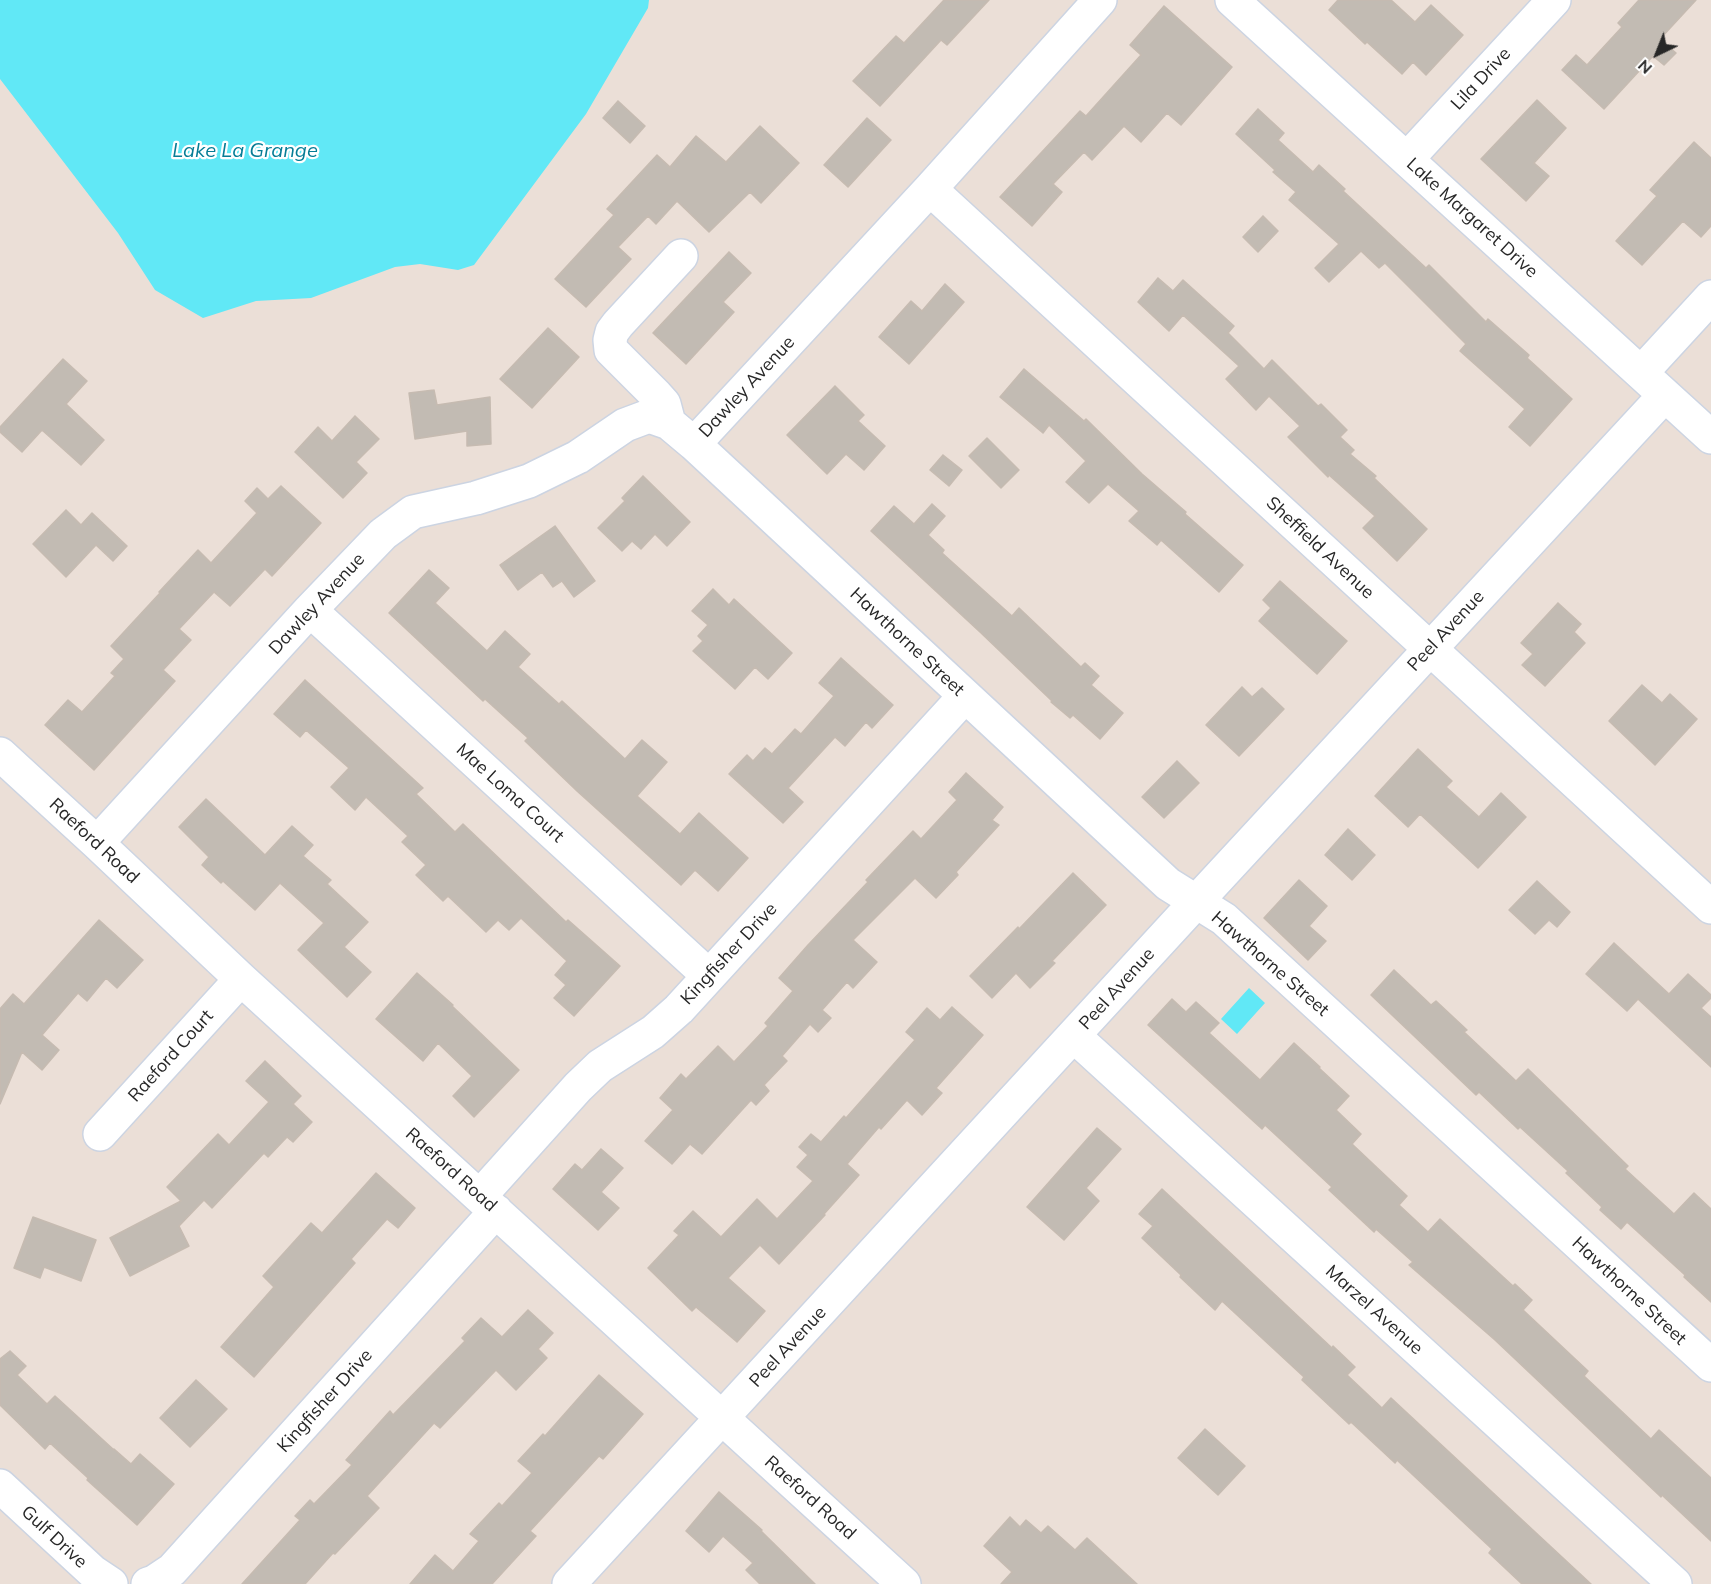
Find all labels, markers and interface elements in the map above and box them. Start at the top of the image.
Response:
north arrow [1627,24,1687,84]
street label: Lila Drive [1447,43,1515,115]
text: N [1633,56,1656,79]
water label: Lake La Grange [172,139,318,163]
street label: Lake Margaret Drive [1402,153,1542,283]
street label: Dawley Avenue [695,332,799,442]
street label: Sheffield Avenue [1261,492,1379,604]
street label: Dawley Avenue [265,549,369,659]
street label: Hawthorne Street [845,583,969,701]
street label: Peel Avenue [1403,586,1489,676]
street label: Mae Loma Court [452,739,568,847]
street label: Raeford Road [45,794,143,888]
street label: Kingfisher Drive [676,899,782,1009]
street label: Hawthorne Street [1207,907,1333,1021]
street label: Peel Avenue [1075,944,1159,1034]
street label: Raeford Court [124,1005,218,1107]
street label: Raeford Road [401,1123,501,1217]
street label: Hawthorne Street [1567,1232,1691,1350]
street label: Marzel Avenue [1321,1261,1427,1359]
street label: Peel Avenue [745,1302,831,1392]
street label: Kingfisher Drive [273,1345,377,1457]
street label: Raeford Road [760,1451,860,1545]
street label: Gulf Drive [17,1501,91,1573]

